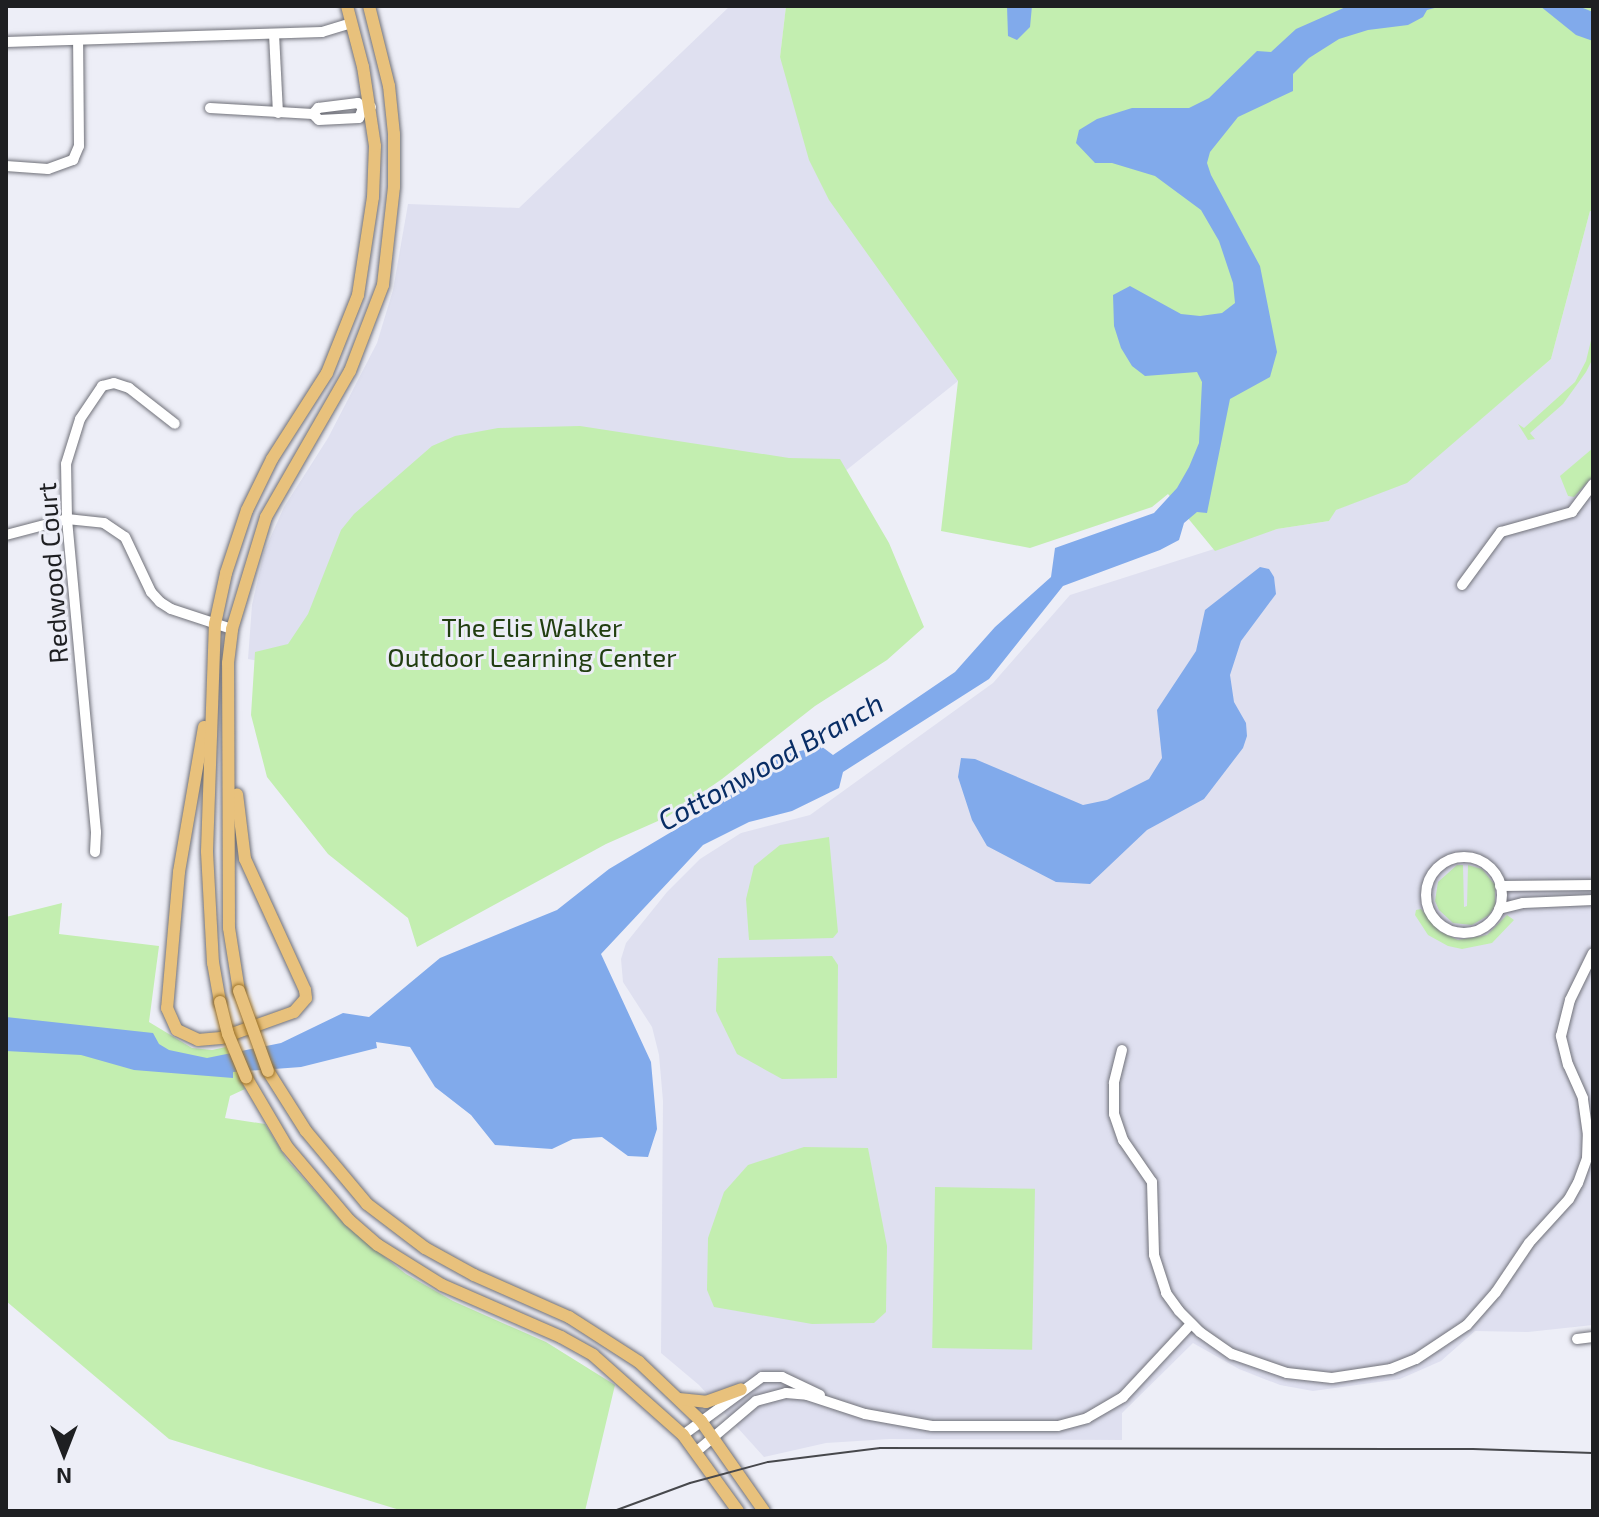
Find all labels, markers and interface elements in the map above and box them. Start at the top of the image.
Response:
street label: Redwood Court [30,482,74,664]
park label: The Elis Walker Outdoor Learning Center [387,611,677,672]
water label: Cottonwood Branch [652,685,888,837]
north arrow [24,1413,104,1493]
text: N [56,1464,72,1490]

